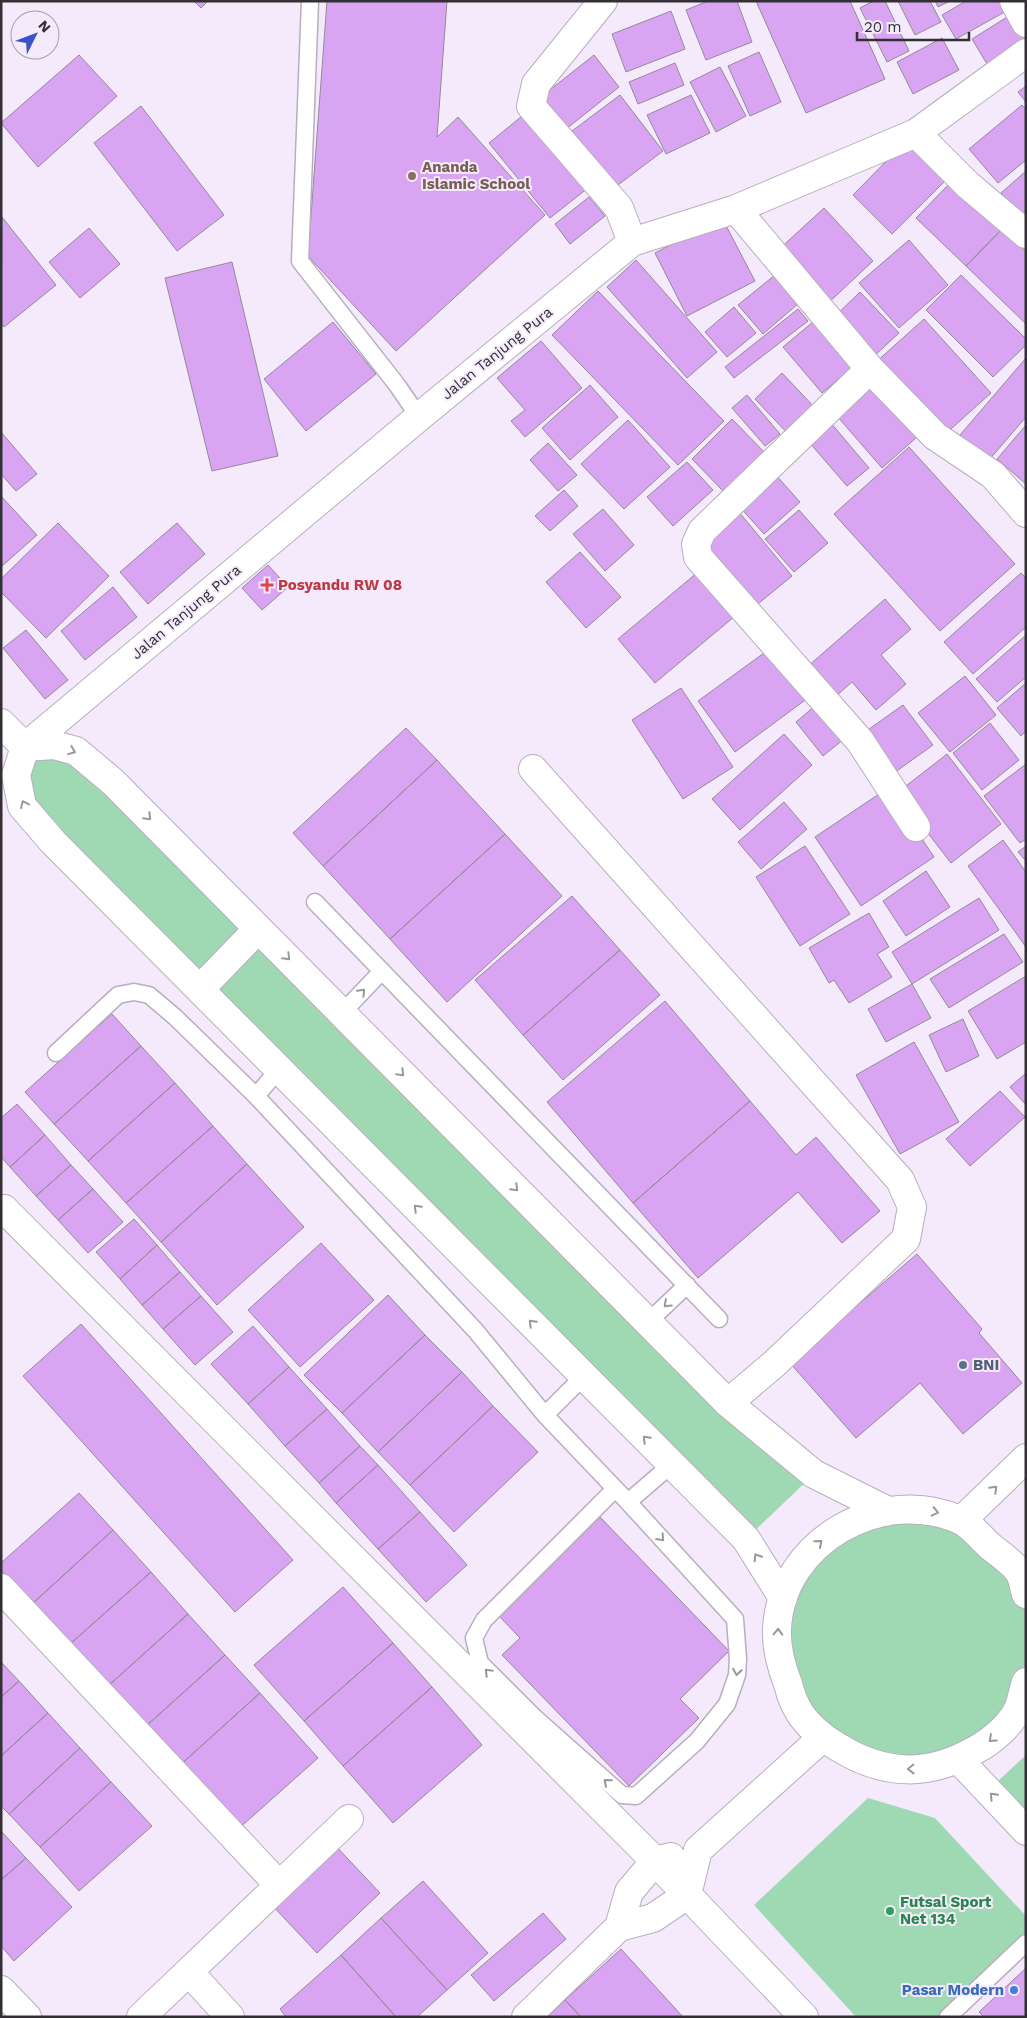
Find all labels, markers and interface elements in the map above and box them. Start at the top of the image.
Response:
north arrow [10,10,60,60]
scale bar [857,10,970,42]
text: N [35,17,54,36]
text: 20 m [864,18,902,36]
place label: Ananda Islamic School [422,158,530,193]
marker: Ananda Islamic School [406,170,418,182]
street label: Jalan Tanjung Pura [438,302,556,403]
street label: Jalan Tanjung Pura [128,561,245,663]
place label: Posyandu RW 08 [278,576,402,594]
marker: Posyandu RW 08 [260,578,274,592]
one-way arrow [67,745,76,755]
one-way arrow [20,801,30,810]
one-way arrow [142,811,151,820]
one-way arrow [281,951,290,960]
one-way arrow [356,989,365,998]
one-way arrow [395,1067,404,1076]
one-way arrow [509,1182,518,1191]
one-way arrow [414,1205,423,1214]
one-way arrow [664,1298,673,1307]
one-way arrow [528,1320,537,1329]
place label: BNI [973,1356,999,1374]
marker: BNI [957,1359,969,1371]
one-way arrow [643,1435,652,1444]
one-way arrow [988,1486,997,1495]
one-way arrow [930,1506,939,1517]
one-way arrow [655,1532,664,1541]
one-way arrow [813,1541,822,1549]
one-way arrow [754,1553,763,1563]
one-way arrow [773,1628,783,1636]
one-way arrow [732,1667,742,1676]
one-way arrow [485,1668,494,1677]
one-way arrow [989,1733,998,1742]
one-way arrow [907,1764,914,1774]
one-way arrow [604,1779,613,1788]
one-way arrow [990,1792,999,1801]
place label: Futsal Sport Net 134 [900,1893,992,1928]
marker: Futsal Sport Net 134 [884,1905,896,1917]
place label: Pasar Modern [902,1981,1004,1999]
marker: Pasar Modern [1008,1984,1020,1996]

